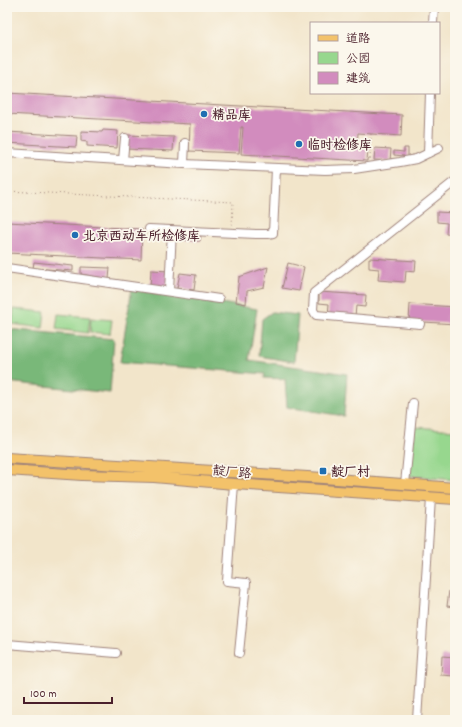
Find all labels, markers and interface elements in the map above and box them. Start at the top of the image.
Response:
legend [310,22,440,94]
text: 道路 [346,31,370,48]
text: 公园 [346,51,370,68]
text: 建筑 [346,71,370,88]
place label: 精品库 [212,107,251,126]
marker: 精品库 [199,109,209,119]
place label: 临时检修库 [307,137,372,156]
marker: 临时检修库 [294,139,304,149]
place label: 北京西动车所检修库 [83,228,200,247]
marker: 北京西动车所检修库 [70,230,80,240]
street label: 靛厂路 [212,462,252,485]
place label: 靛厂村 [331,464,370,483]
marker: 靛厂村 [318,466,328,476]
scale bar [24,679,112,705]
text: 100 m [30,686,57,703]

